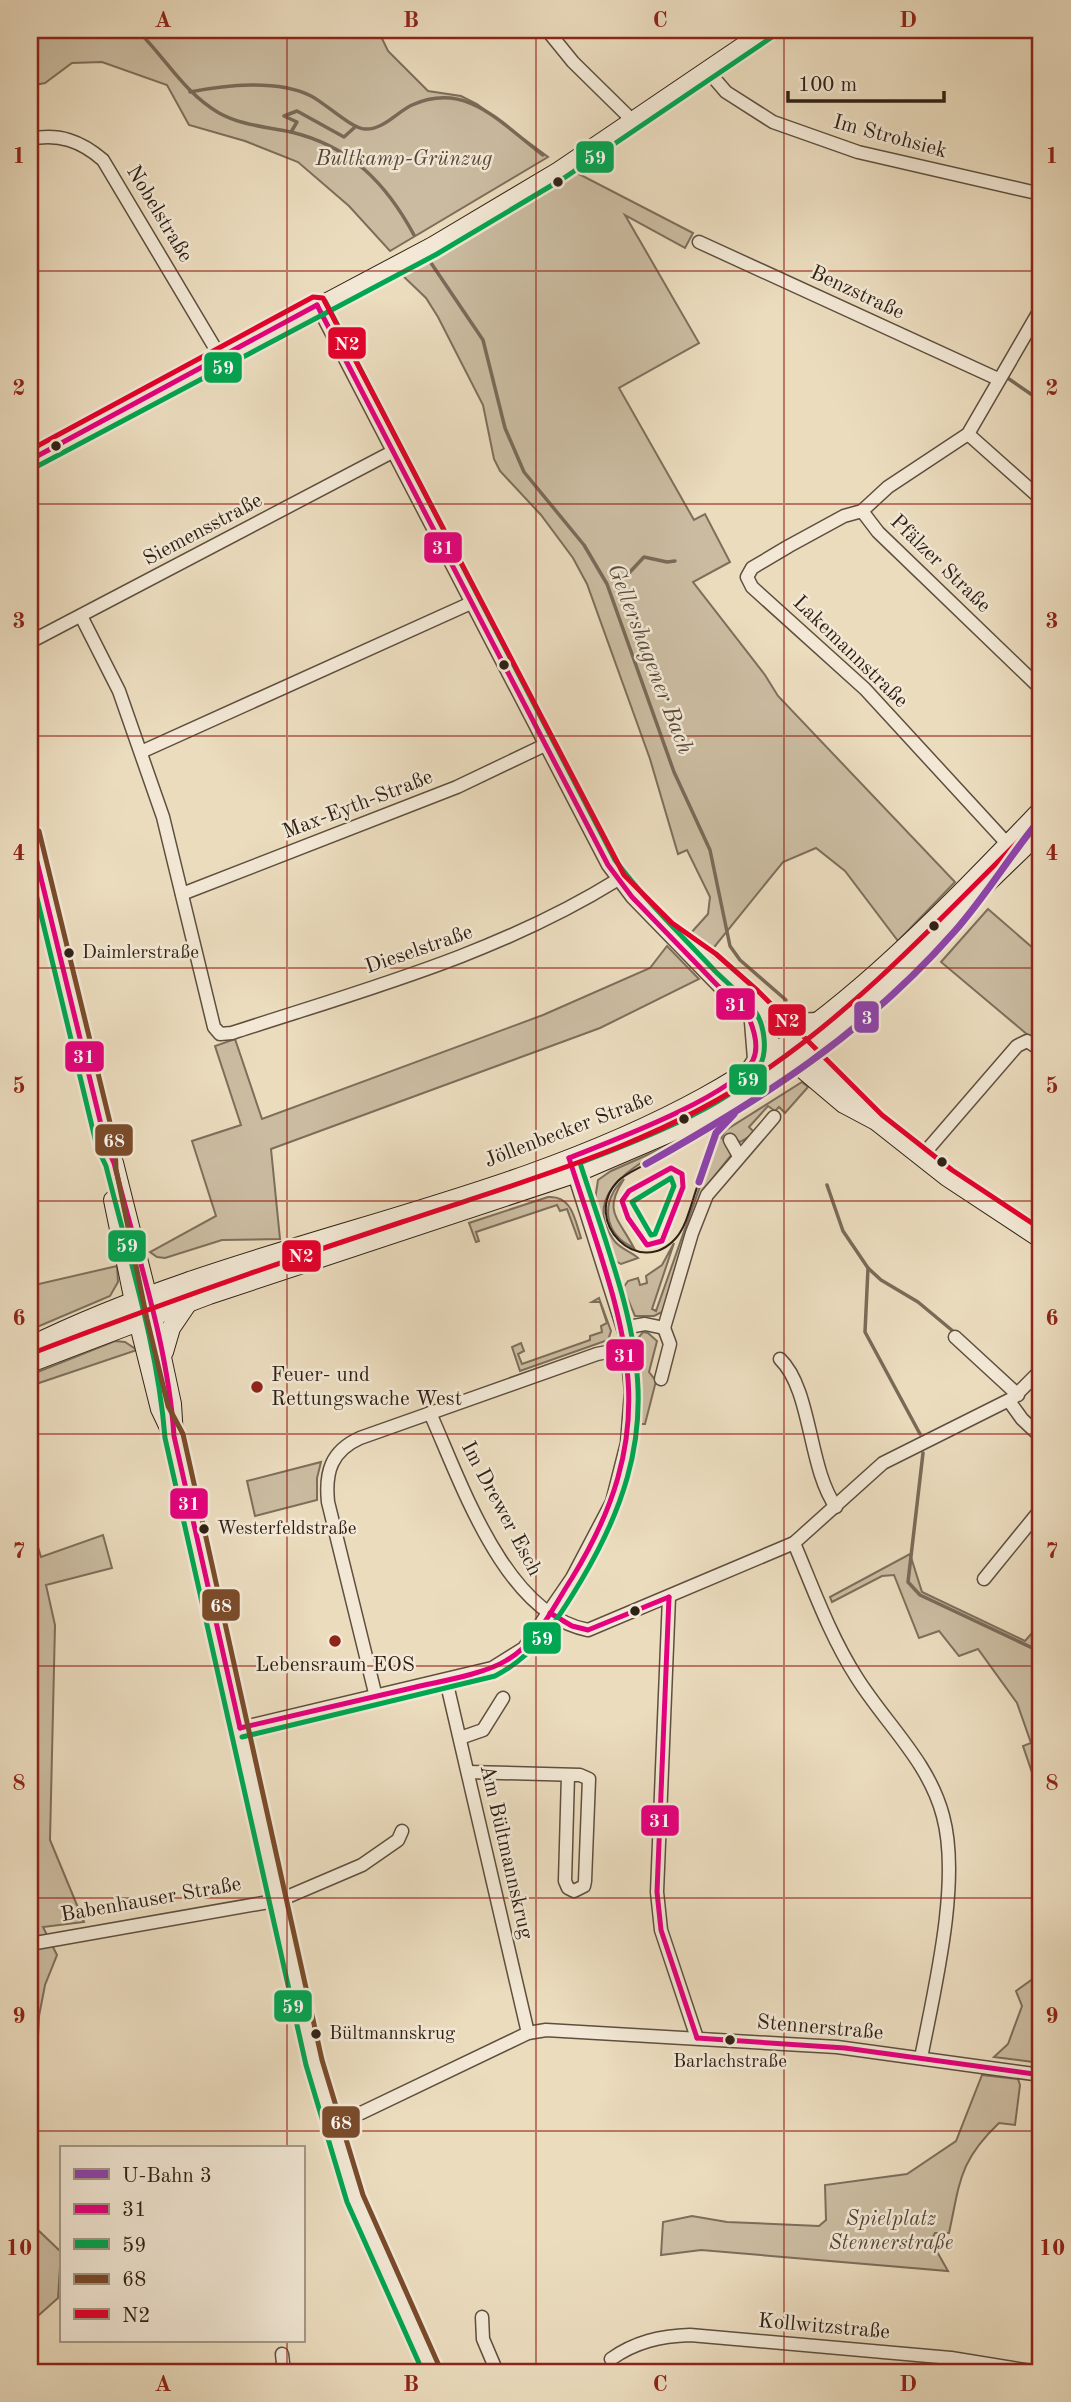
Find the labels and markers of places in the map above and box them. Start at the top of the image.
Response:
unlabelled marker [551,175,565,189]
unlabelled marker [49,439,63,453]
unlabelled marker [497,658,511,672]
unlabelled marker [927,919,941,933]
place label: Daimlerstraße [82,944,199,963]
marker: Daimlerstraße [62,946,76,960]
unlabelled marker [677,1112,691,1126]
unlabelled marker [935,1155,949,1169]
place label: Feuer- und Rettungswache West [271,1365,462,1410]
marker: Feuer- und Rettungswache West [249,1379,265,1395]
place label: Westerfeldstraße [217,1520,357,1539]
marker: Westerfeldstraße [197,1522,211,1536]
unlabelled marker [628,1604,642,1618]
marker: Lebensraum EOS [327,1633,343,1649]
place label: Lebensraum EOS [255,1655,415,1676]
place label: Bültmannskrug [329,2025,456,2044]
marker: Bültmannskrug [309,2027,323,2041]
marker: Barlachstraße [723,2033,737,2047]
place label: Barlachstraße [673,2053,787,2072]

